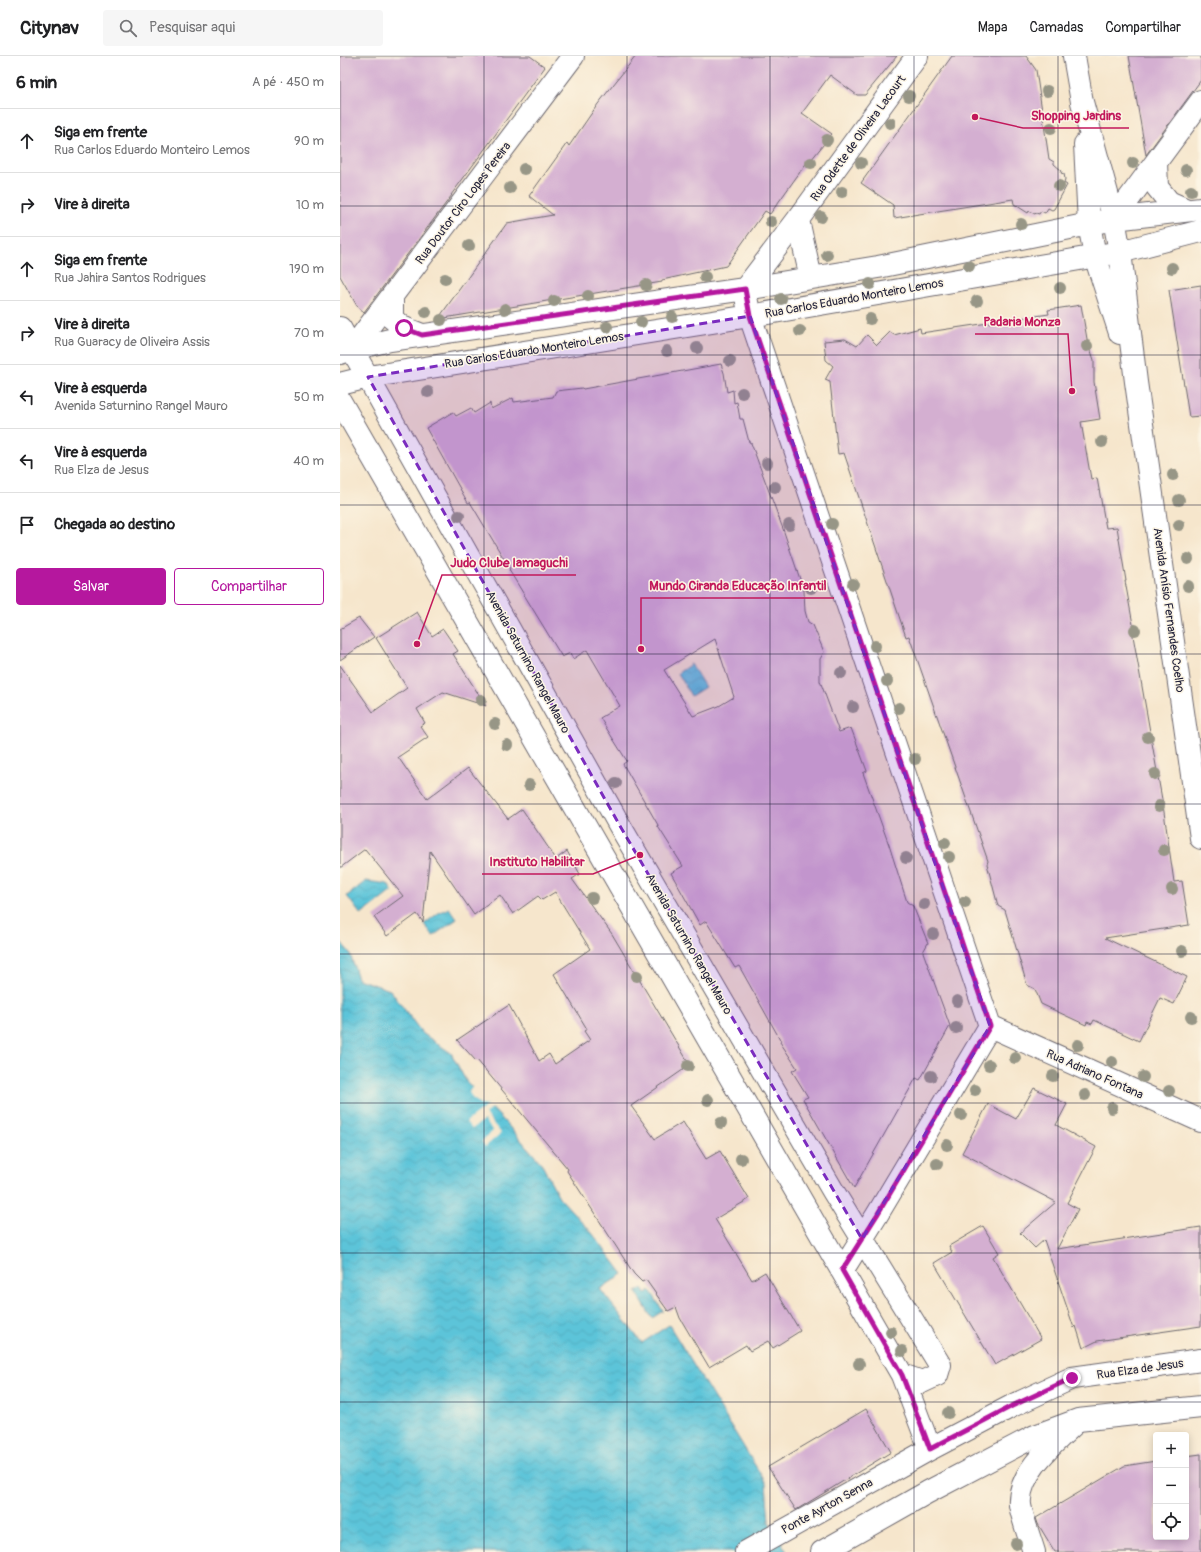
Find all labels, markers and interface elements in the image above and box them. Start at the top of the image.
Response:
search box [103,10,383,46]
text: Citynav [20,16,79,40]
icon: search [117,17,139,39]
text: Pesquisar aqui [149,18,235,37]
text: Mapa [978,19,1007,36]
text: Camadas [1029,19,1083,36]
text: Compartilhar [1105,19,1181,36]
text: 6 min [16,72,57,93]
street label: Rua Odette de Oliveira Lacourt [808,72,909,204]
text: A pé · 450 m [252,74,324,90]
callout: Shopping Jardins [1023,103,1129,128]
text: Shopping Jardins [1031,108,1121,124]
text: Siga em frente [54,123,147,142]
icon: ahead [16,130,38,152]
text: 90 m [294,133,324,149]
street label: Rua Doutor Ciro Lopes Pereira [412,139,515,267]
text: Rua Carlos Eduardo Monteiro Lemos [54,142,250,158]
icon: right [16,194,38,216]
text: Vire à direita [54,195,130,214]
text: 10 m [296,197,324,213]
text: Siga em frente [54,251,147,270]
icon: ahead [16,258,38,280]
text: 190 m [289,261,324,277]
text: Rua Jahira Santos Rodrigues [54,270,206,286]
street label: Rua Carlos Eduardo Monteiro Lemos [764,275,945,322]
callout: Padaria Monza [975,309,1068,334]
text: Padaria Monza [983,314,1061,330]
text: Vire à direita [54,315,130,334]
route start [395,319,413,337]
icon: right [16,322,38,344]
text: 70 m [294,325,324,341]
street label: Rua Carlos Eduardo Monteiro Lemos [444,329,625,372]
text: Rua Guaracy de Oliveira Assis [54,334,210,350]
text: Vire à esquerda [54,379,147,398]
icon: left [16,386,38,408]
text: 50 m [294,389,324,405]
text: Avenida Saturnino Rangel Mauro [54,398,228,414]
text: Vire à esquerda [54,443,147,462]
icon: left [16,450,38,472]
text: 40 m [293,453,324,469]
text: Rua Elza de Jesus [54,462,149,478]
icon: arrive [16,514,38,536]
text: Chegada ao destino [54,515,175,534]
street label: Avenida Anísio Fernandes Coelho [1150,527,1188,694]
callout: Judo Clube Iamaguchi [442,550,576,575]
text: Judo Clube Iamaguchi [450,555,568,571]
button: Salvar [16,568,166,605]
button: Compartilhar [174,568,324,605]
callout: Mundo Ciranda Educação Infantil [641,573,834,598]
text: Mundo Ciranda Educação Infantil [649,578,827,594]
street label: Avenida Saturnino Rangel Mauro [482,589,573,736]
callout: Instituto Habilitar [482,849,593,874]
text: Instituto Habilitar [489,854,585,870]
street label: Avenida Saturnino Rangel Mauro [642,871,735,1018]
street label: Rua Adriano Fontana [1044,1046,1146,1103]
street label: Rua Elza de Jesus [1096,1356,1185,1383]
route end [1063,1369,1081,1387]
map controls [1153,1432,1189,1540]
button: + [1153,1432,1189,1468]
button: − [1153,1468,1189,1504]
street label: Ponte Ayrton Senna [779,1475,876,1538]
button: locate [1153,1504,1189,1540]

